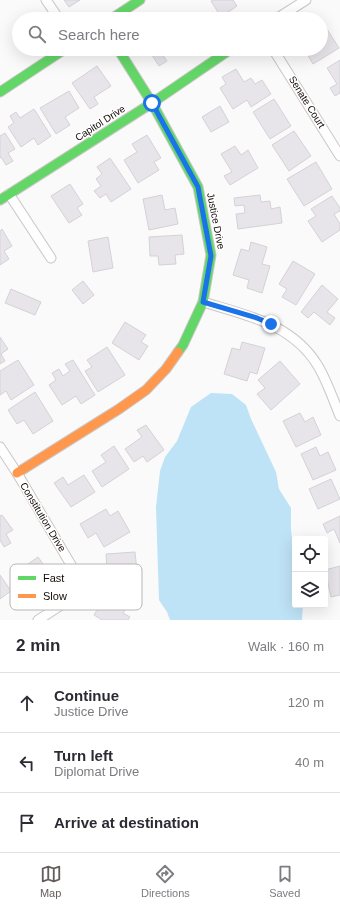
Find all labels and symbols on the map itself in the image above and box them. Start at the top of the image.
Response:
street label: Senate Court [287,74,327,130]
route start [143,94,161,112]
street label: Capitol Drive [73,103,127,143]
street label: Justice Drive [205,192,227,251]
route end [262,315,280,333]
street label: Constitution Drive [18,480,68,554]
legend [10,564,142,610]
text: Fast [43,572,64,584]
text: Slow [43,590,67,602]

